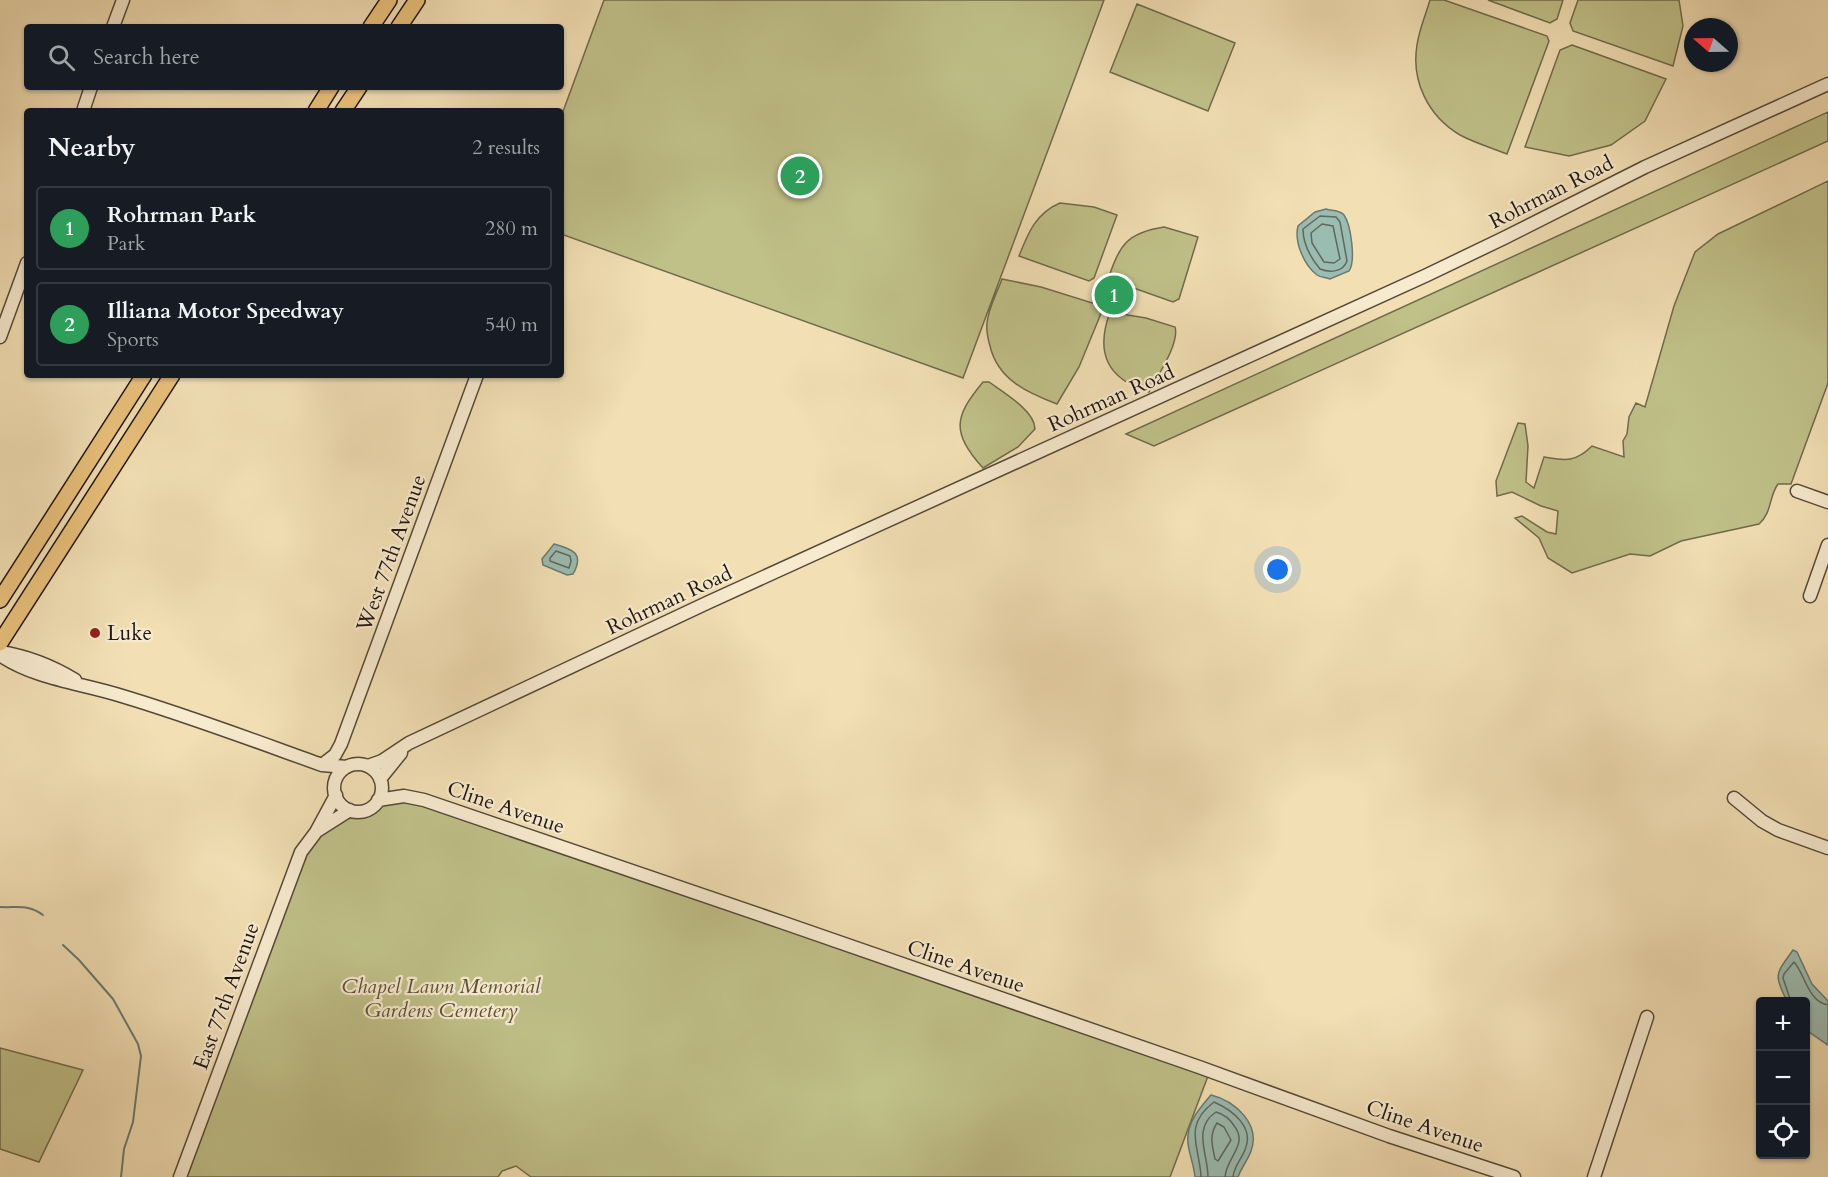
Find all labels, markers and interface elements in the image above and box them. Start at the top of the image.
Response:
north arrow [1684,18,1738,72]
search box [24,24,564,90]
icon: search [45,41,78,74]
text: Search here [93,42,200,72]
text: Nearby [48,130,136,165]
text: 2 results [472,134,540,161]
street label: Rohrman Road [1484,149,1618,236]
pin: 2 [780,154,820,198]
text: Rohrman Park [107,200,256,230]
text: 1 [64,215,75,242]
text: 280 m [485,215,538,242]
text: Park [107,230,145,257]
pin: 1 [1094,272,1134,318]
text: Illiana Motor Speedway [107,296,344,326]
text: 2 [64,311,75,338]
text: 540 m [485,311,538,338]
text: Sports [107,326,159,353]
street label: Rohrman Road [1043,358,1179,439]
street label: West 77th Avenue [349,470,433,637]
your location [1263,555,1292,584]
street label: Rohrman Road [602,559,737,642]
place label: Luke [107,619,152,648]
marker: Luke [88,626,102,640]
street label: Cline Avenue [443,774,568,841]
street label: East 77th Avenue [186,919,267,1074]
street label: Cline Avenue [903,933,1028,1000]
park label: Chapel Lawn Memorial Gardens Cemetery [342,972,542,1025]
map controls [1756,997,1810,1159]
button: + [1756,997,1810,1051]
button: − [1756,1051,1810,1105]
street label: Cline Avenue [1362,1093,1487,1160]
button: locate [1756,1105,1810,1159]

